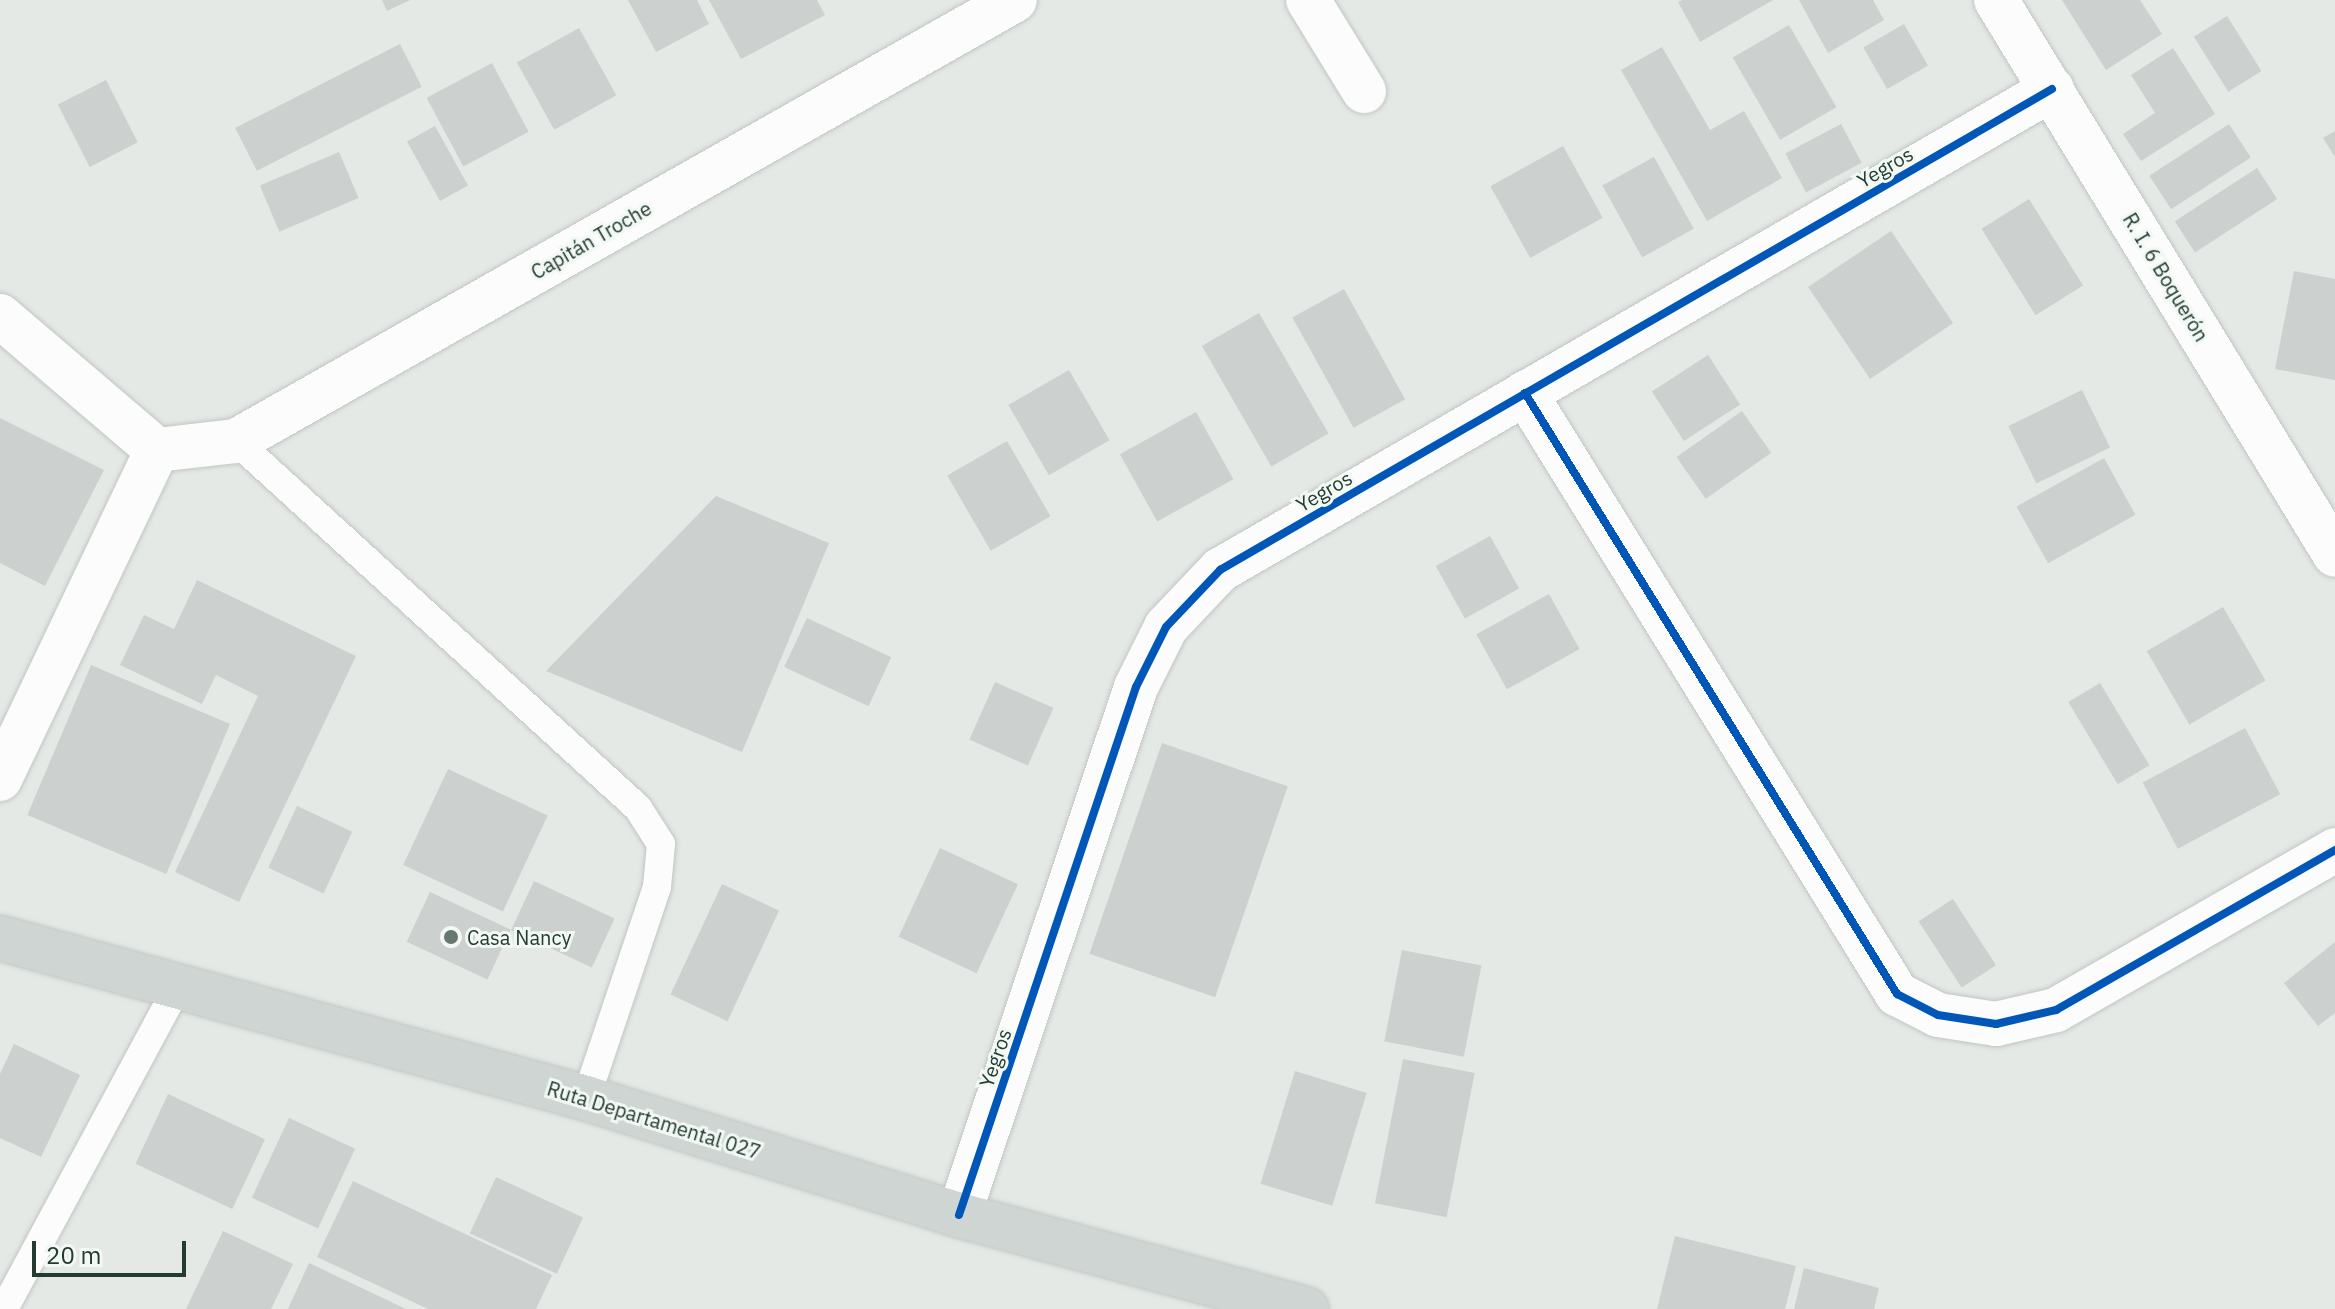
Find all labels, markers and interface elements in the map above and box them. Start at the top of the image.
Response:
street label: Yegros [1853,141,1917,193]
street label: Capitán Troche [527,196,655,284]
street label: R. I. 6 Boquerón [2118,208,2214,346]
street label: Yegros [1292,465,1356,517]
place label: Casa Nancy [467,925,571,949]
marker: Casa Nancy [442,928,460,946]
street label: Yegros [974,1025,1016,1091]
street label: Ruta Departamental 027 [544,1076,764,1164]
scale bar [36,1225,190,1275]
text: 20 m [46,1239,101,1271]

